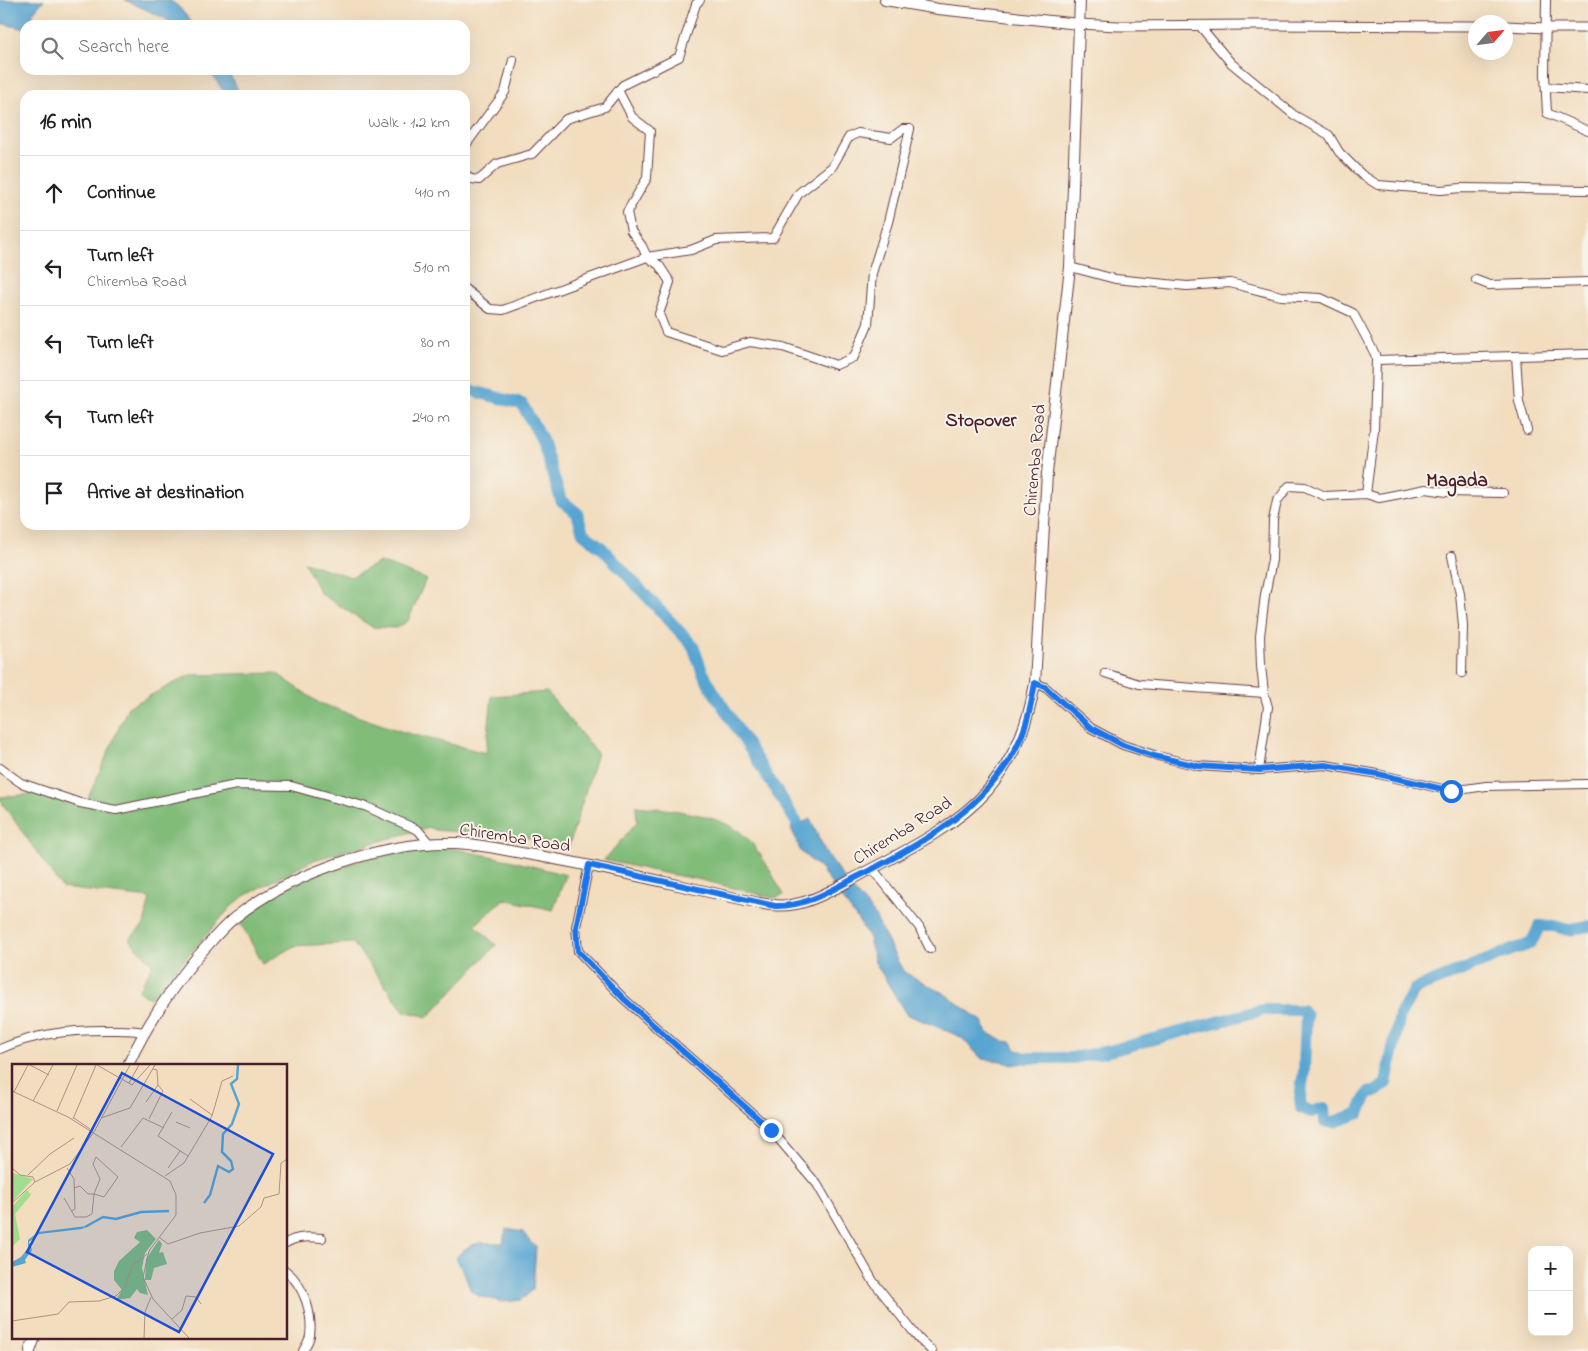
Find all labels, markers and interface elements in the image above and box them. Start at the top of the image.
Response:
north arrow [1468,15,1513,60]
search box [20,20,470,75]
icon: search [38,34,66,62]
text: Search here [78,34,169,61]
text: 16 min [40,108,92,138]
text: Walk · 1.2 km [368,111,450,135]
icon: ahead [40,179,68,207]
text: Continue [87,180,155,207]
text: 410 m [415,181,450,205]
text: Turn left [87,243,154,270]
icon: left [40,254,68,282]
text: 510 m [412,256,450,280]
text: Chiremba Road [87,270,187,294]
icon: left [40,329,68,357]
text: Turn left [87,330,154,357]
text: 80 m [421,331,450,355]
street label: Chiremba Road [1018,403,1054,517]
icon: left [40,404,68,432]
text: Turn left [87,405,154,432]
text: 240 m [412,406,450,430]
district label: Stopover [946,408,1018,435]
district label: Magada [1426,468,1488,497]
icon: arrive [40,479,68,507]
text: Arrive at destination [87,480,244,507]
route start [1440,780,1463,803]
street label: Chiremba Road [849,791,958,872]
street label: Chiremba Road [457,817,572,861]
inset map [12,1064,288,1338]
route end [760,1119,783,1142]
map controls [1528,1246,1573,1336]
button: + [1528,1246,1573,1291]
button: − [1528,1291,1573,1336]

